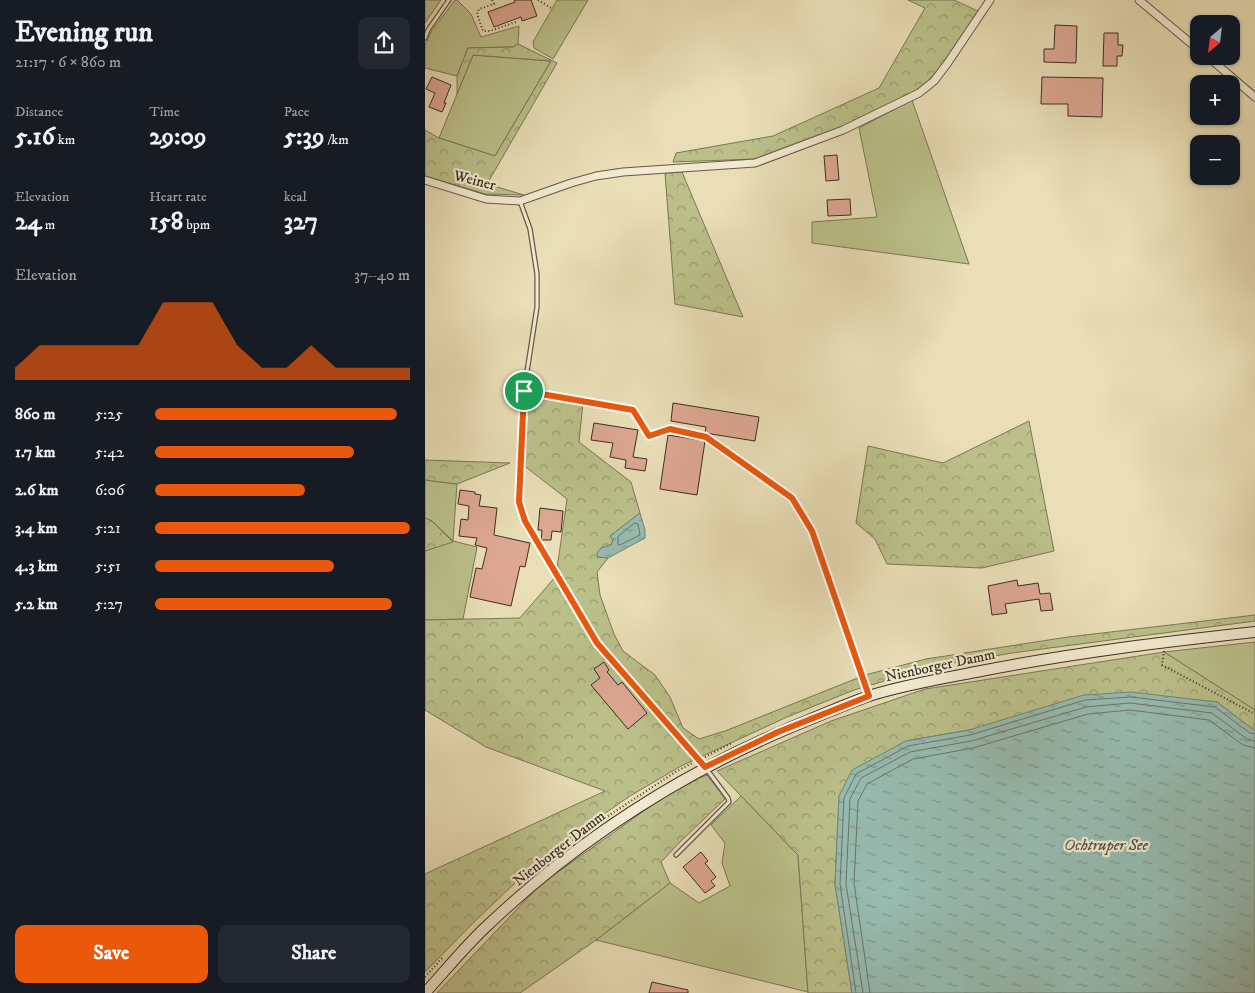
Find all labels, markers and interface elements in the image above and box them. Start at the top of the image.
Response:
text: Evening run [15,15,153,50]
north arrow [1190,15,1240,65]
map controls [1190,15,1240,185]
button: share [358,17,410,69]
text: 21:17 · 6 × 860 m [15,52,121,72]
button: + [1190,75,1240,125]
text: Distance [15,103,63,121]
text: Time [149,103,180,121]
text: Pace [284,103,310,121]
text: 5.16 [15,121,55,152]
text: 29:09 [149,121,207,152]
text: 5:39 [284,121,324,152]
text: km [55,131,75,149]
text: /km [324,131,349,149]
button: − [1190,135,1240,185]
street label: Weiner [451,166,498,195]
text: Elevation [15,188,69,206]
text: Heart rate [149,188,207,206]
text: kcal [284,188,307,206]
text: 24 [15,206,42,237]
text: 158 [149,206,183,237]
text: 327 [284,206,318,237]
text: m [42,216,55,234]
text: bpm [183,216,210,234]
text: Elevation [15,265,77,285]
text: 37–40 m [354,265,410,285]
pin [503,370,545,412]
icon: arrive [510,377,538,405]
text: 860 m [15,404,55,424]
text: 5:25 [95,404,123,424]
text: 1.7 km [15,442,56,462]
text: 5:42 [95,442,124,462]
text: 2.6 km [15,480,59,500]
text: 6:06 [95,480,124,500]
text: 3.4 km [15,518,58,538]
text: 5:21 [95,518,121,538]
text: 4.3 km [15,556,58,576]
text: 5:51 [95,556,121,576]
text: 5.2 km [15,594,58,614]
text: 5:27 [95,594,123,614]
street label: Nienborger Damm [883,645,997,686]
street label: Nienborger Damm [509,806,609,890]
water label: Ochtruper See [1064,835,1149,855]
button: Save [15,925,208,983]
button: Share [218,925,410,983]

